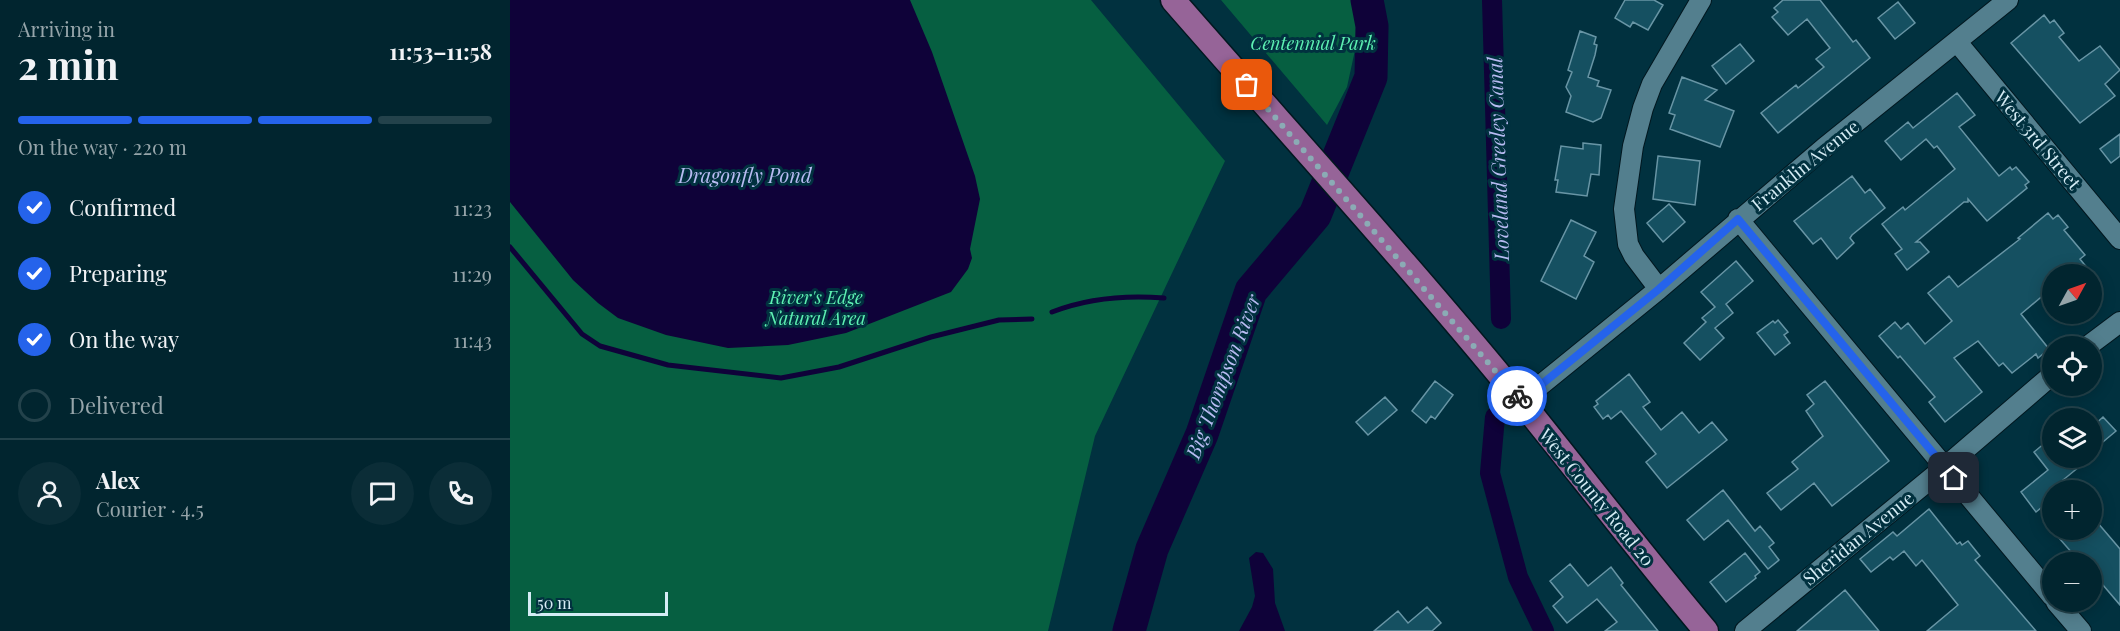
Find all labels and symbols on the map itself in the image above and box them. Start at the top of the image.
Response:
park label: Centennial Park [1250,31,1376,55]
water label: Loveland Greeley Canal [1480,55,1514,262]
pin [1221,59,1272,110]
street label: West 3rd Street [1989,85,2087,195]
street label: Franklin Avenue [1746,114,1864,216]
water label: Dragonfly Pond [677,161,813,188]
north arrow [2042,264,2102,324]
park label: River's Edge Natural Area [764,285,866,330]
water label: Big Thompson River [1178,289,1266,463]
courier [1487,366,1547,426]
street label: West County Road 20 [1533,422,1660,571]
pin [1928,452,1979,503]
street label: Sheridan Avenue [1798,486,1918,590]
scale bar [528,589,668,616]

